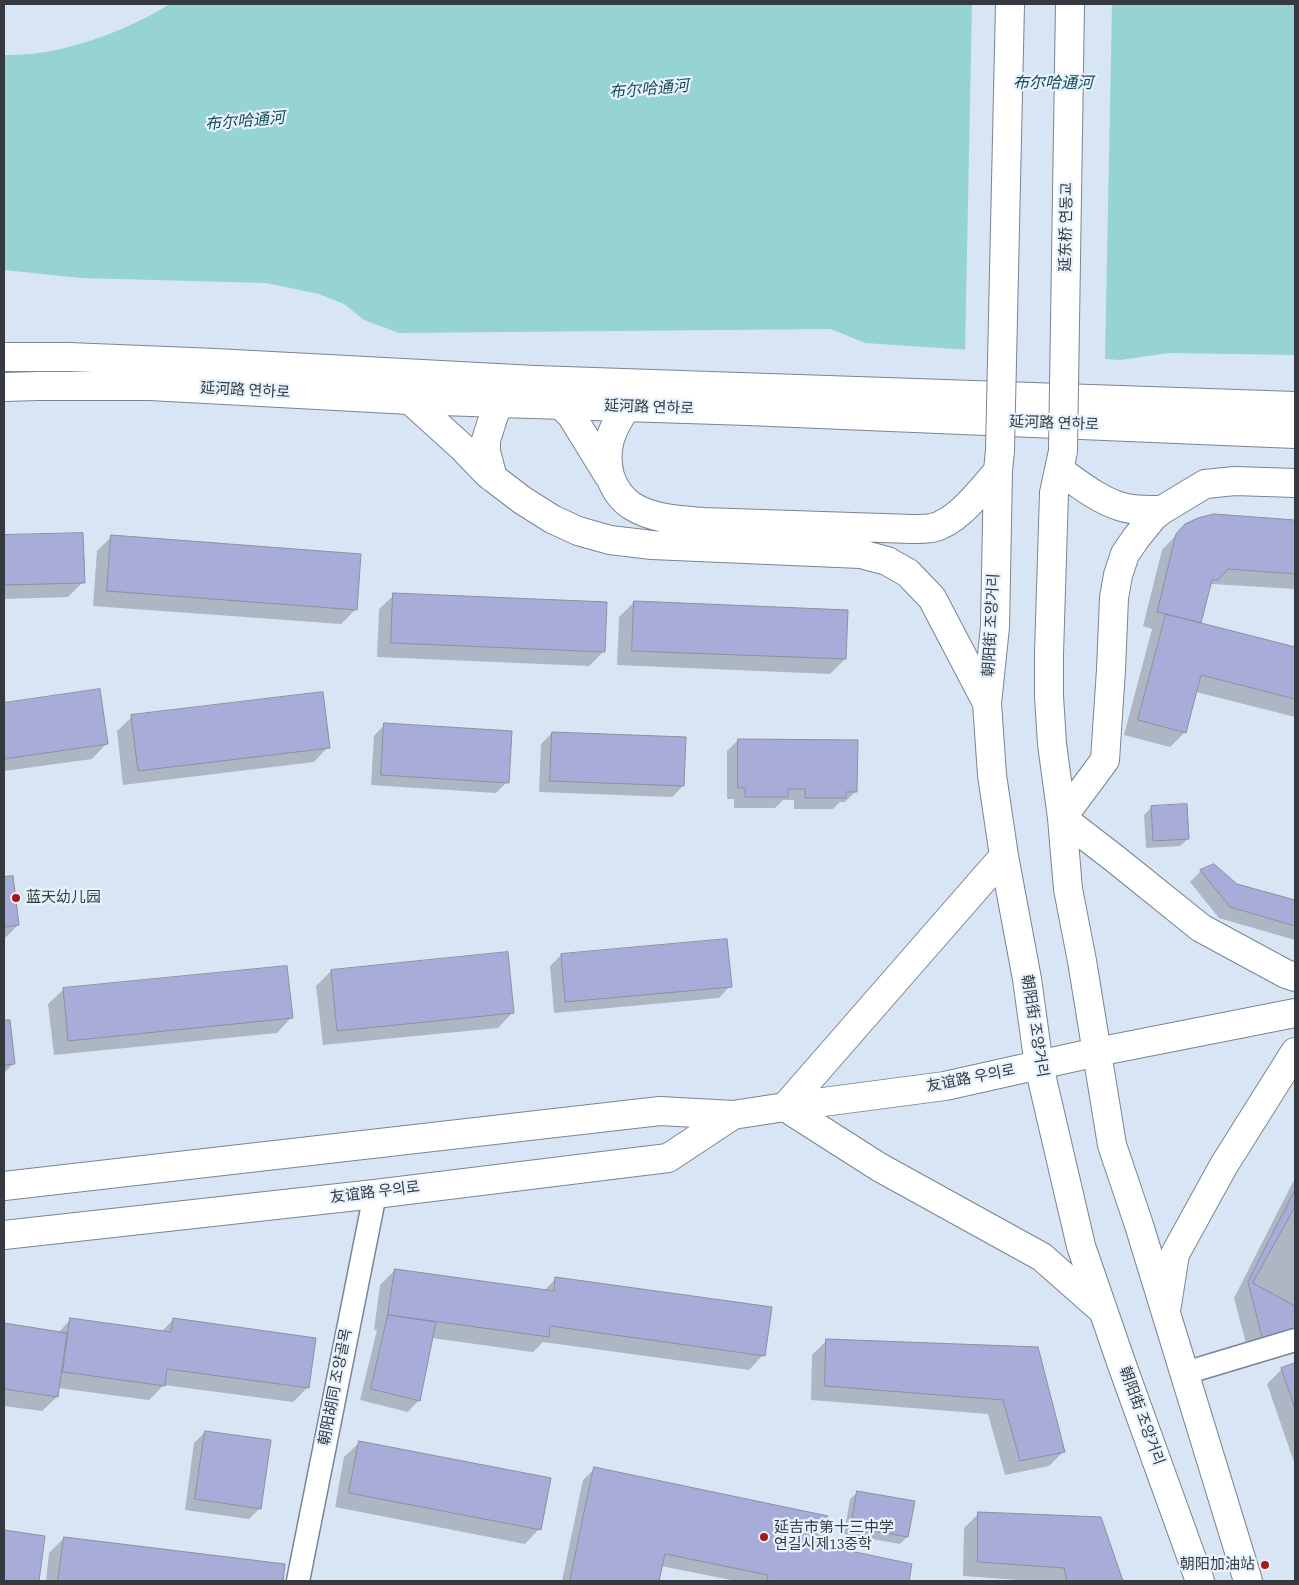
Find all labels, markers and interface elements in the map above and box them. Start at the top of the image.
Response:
water label: 布尔哈通河 [1013,74,1093,94]
water label: 布尔哈通河 [608,77,690,103]
water label: 布尔哈通河 [204,109,286,135]
street label: 延东桥 연동교 [1057,182,1077,272]
street label: 延河路 연하로 [200,380,290,402]
street label: 延河路 연하로 [604,397,694,419]
street label: 延河路 연하로 [1009,413,1099,435]
street label: 朝阳街 조양거리 [980,573,1004,677]
place label: 蓝天幼儿园 [26,889,101,907]
marker: 蓝天幼儿园 [10,892,22,904]
street label: 朝阳街 조양거리 [1017,973,1051,1079]
street label: 友谊路 우의로 [925,1062,1017,1096]
street label: 友谊路 우의로 [329,1179,421,1207]
street label: 朝阳胡同 조양골목 [316,1327,356,1447]
street label: 朝阳街 조양거리 [1115,1364,1167,1468]
place label: 延吉市第十三中学 연길시제13중학 [774,1519,894,1554]
marker: 延吉市第十三中学 연길시제13중학 [758,1531,770,1543]
place label: 朝阳加油站 [1180,1556,1255,1574]
marker: 朝阳加油站 [1259,1559,1271,1571]

